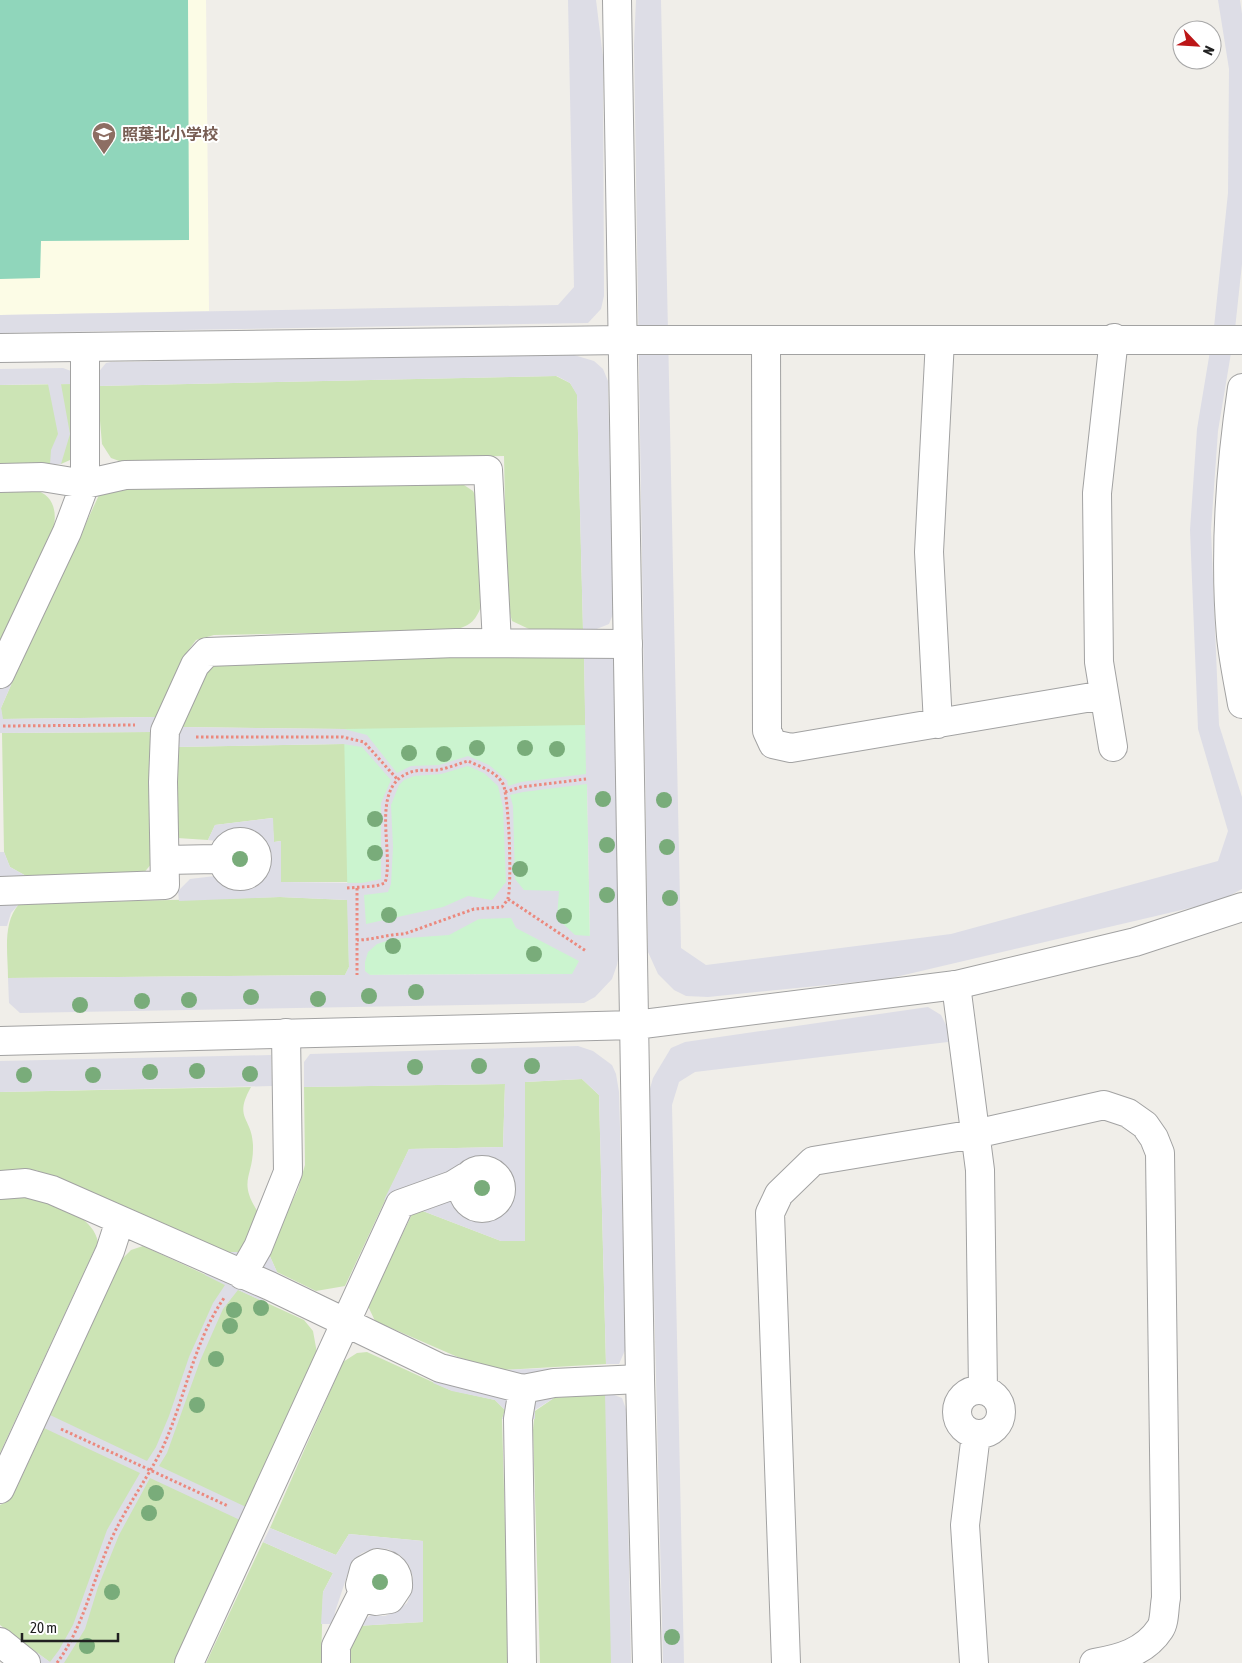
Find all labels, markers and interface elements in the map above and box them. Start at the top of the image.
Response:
north arrow [1172,20,1222,70]
text: N [1200,43,1218,58]
school or university icon: 照葉北小学校 [91,121,117,155]
place label: 照葉北小学校 [122,125,218,143]
scale bar [22,1610,119,1642]
text: 20 m [30,1619,57,1636]

